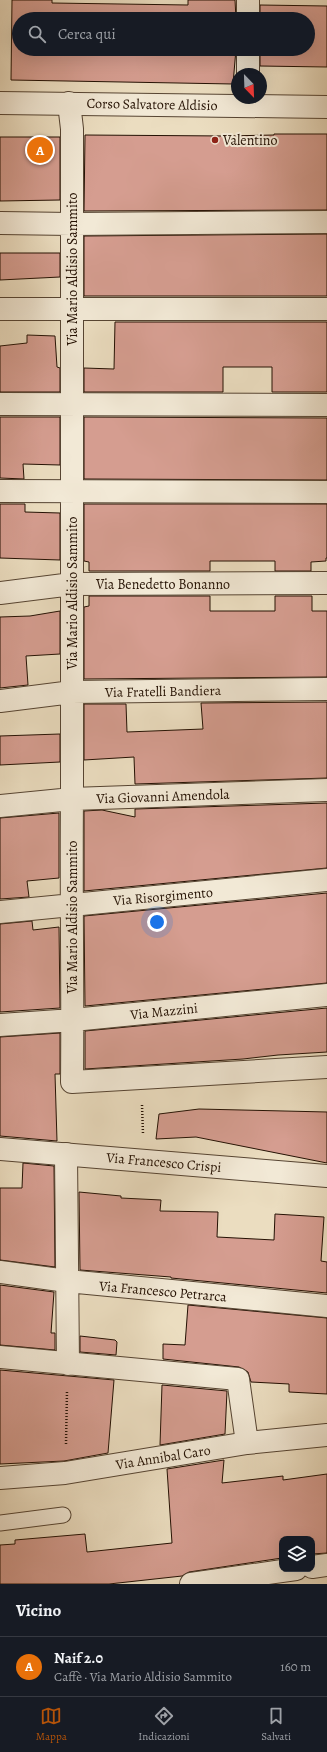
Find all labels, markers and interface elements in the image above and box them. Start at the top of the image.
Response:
search box [12,12,315,56]
icon: search [26,23,48,45]
text: Cerca qui [58,24,116,44]
north arrow [231,68,267,104]
street label: Corso Salvatore Aldisio [86,94,218,115]
place label: Valentino [222,131,278,150]
pin: A [27,135,53,165]
marker: Valentino [210,135,220,145]
street label: Via Mario Aldisio Sammito [63,192,82,347]
street label: Via Mario Aldisio Sammito [63,516,82,671]
street label: Via Benedetto Bonanno [95,575,230,594]
street label: Via Fratelli Bandiera [104,681,222,702]
street label: Via Giovanni Amendola [95,785,231,808]
street label: Via Mario Aldisio Sammito [63,840,82,995]
street label: Via Risorgimento [112,883,214,910]
your location [147,912,167,932]
street label: Via Mazzini [128,998,199,1025]
street label: Via Francesco Crispi [105,1148,222,1177]
street label: Via Francesco Petrarca [97,1276,228,1307]
street label: Via Annibal Caro [113,1441,212,1475]
map controls [279,1536,315,1572]
button: layers [279,1536,315,1572]
text: Vicino [16,1599,61,1622]
text: Naif 2.0 [54,1648,103,1668]
text: A [25,1658,33,1675]
text: 160 m [280,1658,311,1675]
text: Caffè · Via Mario Aldisio Sammito [54,1668,232,1685]
tab: Mappa [36,1705,67,1744]
tab: Indicazioni [138,1705,190,1744]
tab: Salvati [261,1705,291,1744]

